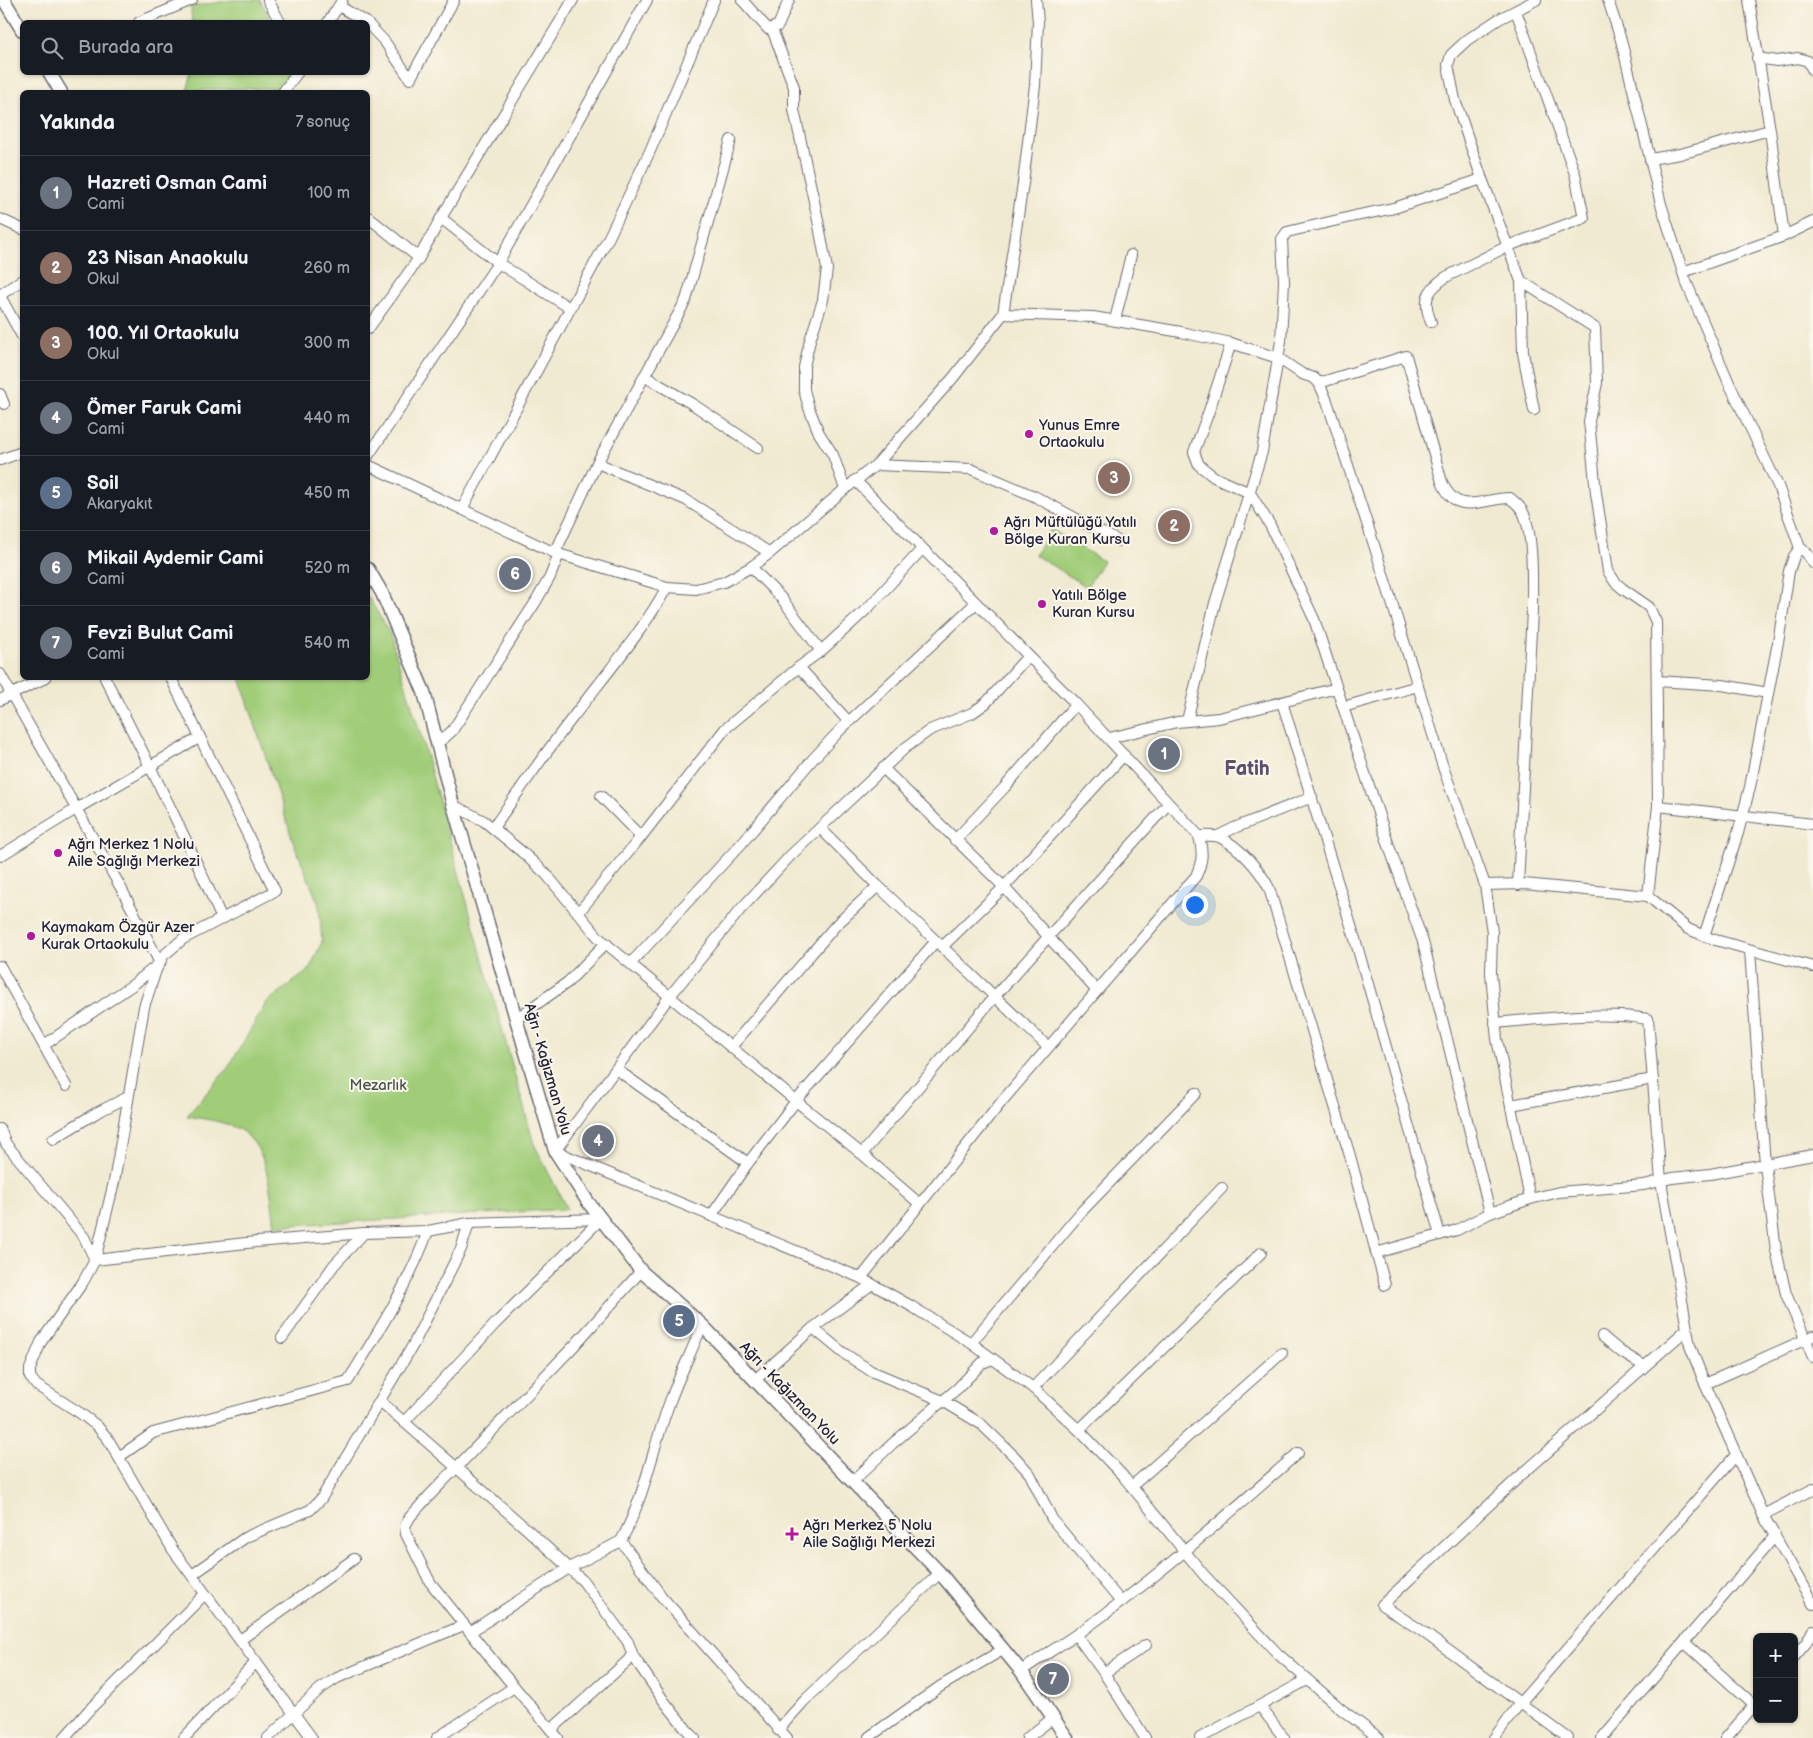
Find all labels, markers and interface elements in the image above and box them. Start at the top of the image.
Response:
search box [20,20,370,75]
icon: search [38,34,66,62]
text: Burada ara [78,36,174,59]
text: Yakında [40,110,115,135]
text: 7 sonuç [295,113,350,132]
text: Hazreti Osman Cami [87,172,267,195]
text: 1 [53,184,59,203]
text: 100 m [307,184,350,203]
text: Cami [87,195,124,214]
text: 23 Nisan Anaokulu [87,247,248,270]
text: 2 [51,259,61,278]
text: 260 m [304,259,350,278]
text: Okul [87,270,119,289]
text: 100. Yıl Ortaokulu [87,322,239,345]
text: 3 [51,334,61,353]
text: 300 m [304,334,350,353]
text: Okul [87,345,119,364]
text: Ömer Faruk Cami [87,397,241,420]
text: 4 [51,409,61,428]
text: 440 m [304,409,350,428]
place label: Yunus Emre Ortaokulu [1038,416,1120,452]
text: Cami [87,420,124,439]
marker: Yunus Emre Ortaokulu [1023,428,1035,440]
pin: 3 [1098,459,1130,497]
text: Soil [87,472,119,495]
text: 5 [51,484,61,503]
text: 450 m [304,484,350,503]
text: Akaryakıt [87,495,152,514]
pin: 2 [1158,507,1190,545]
place label: Ağrı Müftülüğü Yatılı Bölge Kuran Kursu [1004,513,1137,549]
marker: Ağrı Müftülüğü Yatılı Bölge Kuran Kursu [988,525,1000,537]
text: Mikail Aydemir Cami [87,547,264,570]
pin: 6 [499,555,531,593]
text: 6 [51,559,61,578]
text: 520 m [304,559,350,578]
text: Cami [87,570,124,589]
place label: Yatılı Bölge Kuran Kursu [1051,586,1135,622]
marker: Yatılı Bölge Kuran Kursu [1036,598,1048,610]
text: Fevzi Bulut Cami [87,622,233,645]
text: 7 [52,634,60,653]
text: 540 m [304,634,350,653]
text: Cami [87,645,124,664]
pin: 1 [1148,735,1180,773]
district label: Fatih [1224,757,1270,781]
place label: Ağrı Merkez 1 Nolu Aile Sağlığı Merkezi [68,835,200,871]
marker: Ağrı Merkez 1 Nolu Aile Sağlığı Merkezi [52,847,64,859]
your location [1182,892,1208,918]
place label: Kaymakam Özgür Azer Kurak Ortaokulu [41,918,195,954]
marker: Kaymakam Özgür Azer Kurak Ortaokulu [25,930,37,942]
street label: Ağrı - Kağızman Yolu [520,1001,575,1137]
park label: Mezarlık [350,1076,407,1095]
pin: 4 [582,1122,614,1160]
pin: 5 [663,1302,695,1340]
street label: Ağrı - Kağızman Yolu [735,1338,844,1449]
place label: Ağrı Merkez 5 Nolu Aile Sağlığı Merkezi [803,1516,935,1552]
marker: Ağrı Merkez 5 Nolu Aile Sağlığı Merkezi [785,1527,799,1541]
map controls [1753,1633,1798,1723]
button: + [1753,1633,1798,1678]
pin: 7 [1037,1660,1069,1698]
button: − [1753,1678,1798,1723]

